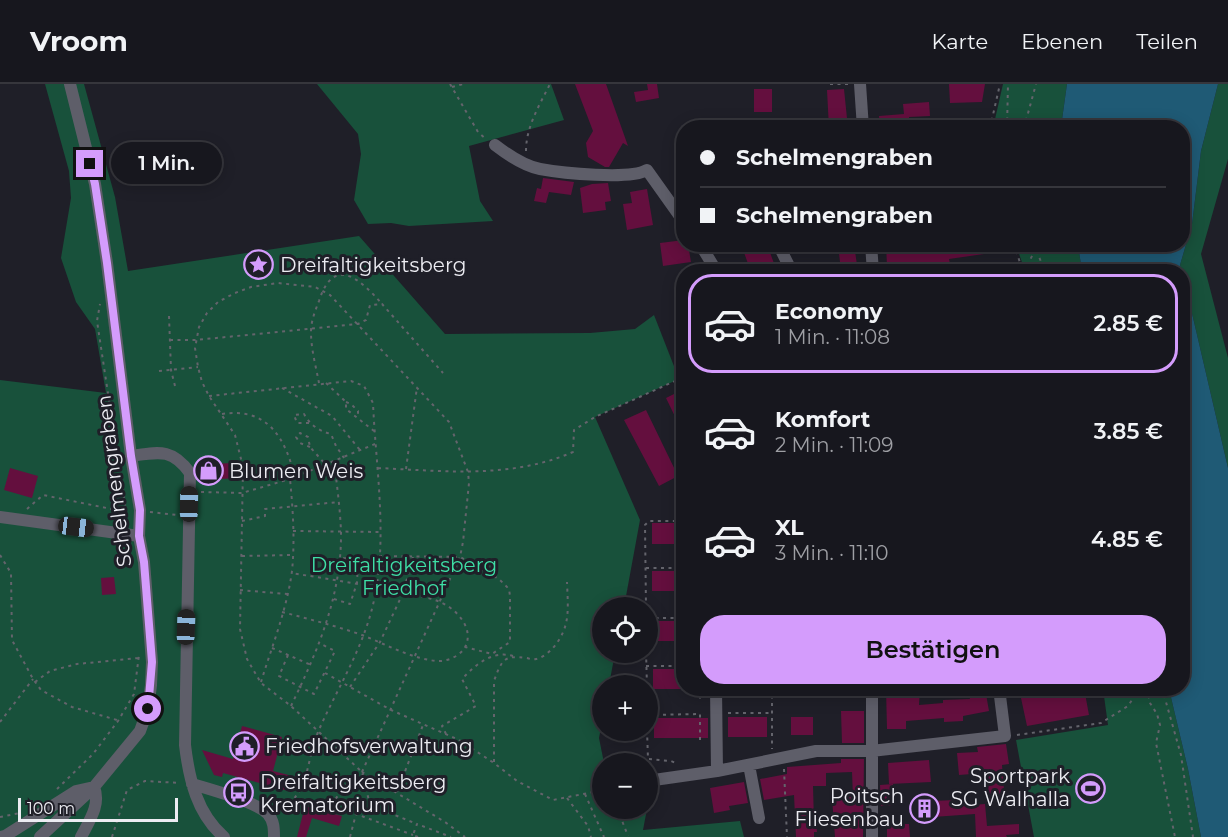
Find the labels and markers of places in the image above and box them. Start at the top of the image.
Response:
place icon: Dreifaltigkeitsberg [243,249,275,281]
place label: Dreifaltigkeitsberg [280,253,466,277]
shop icon: Blumen Weis [192,455,224,487]
place label: Blumen Weis [229,459,364,483]
public building icon: Friedhofsverwaltung [228,730,260,762]
place label: Friedhofsverwaltung [265,734,473,758]
place label: Sportpark SG Walhalla [951,764,1070,811]
place label: Dreifaltigkeitsberg Krematorium [260,770,446,817]
sports icon: Sportpark SG Walhalla [1075,772,1107,804]
bus stop icon: Dreifaltigkeitsberg Krematorium [223,777,255,809]
place label: Poitsch Fliesenbau [794,784,904,831]
building icon: Poitsch Fliesenbau [909,792,941,824]

